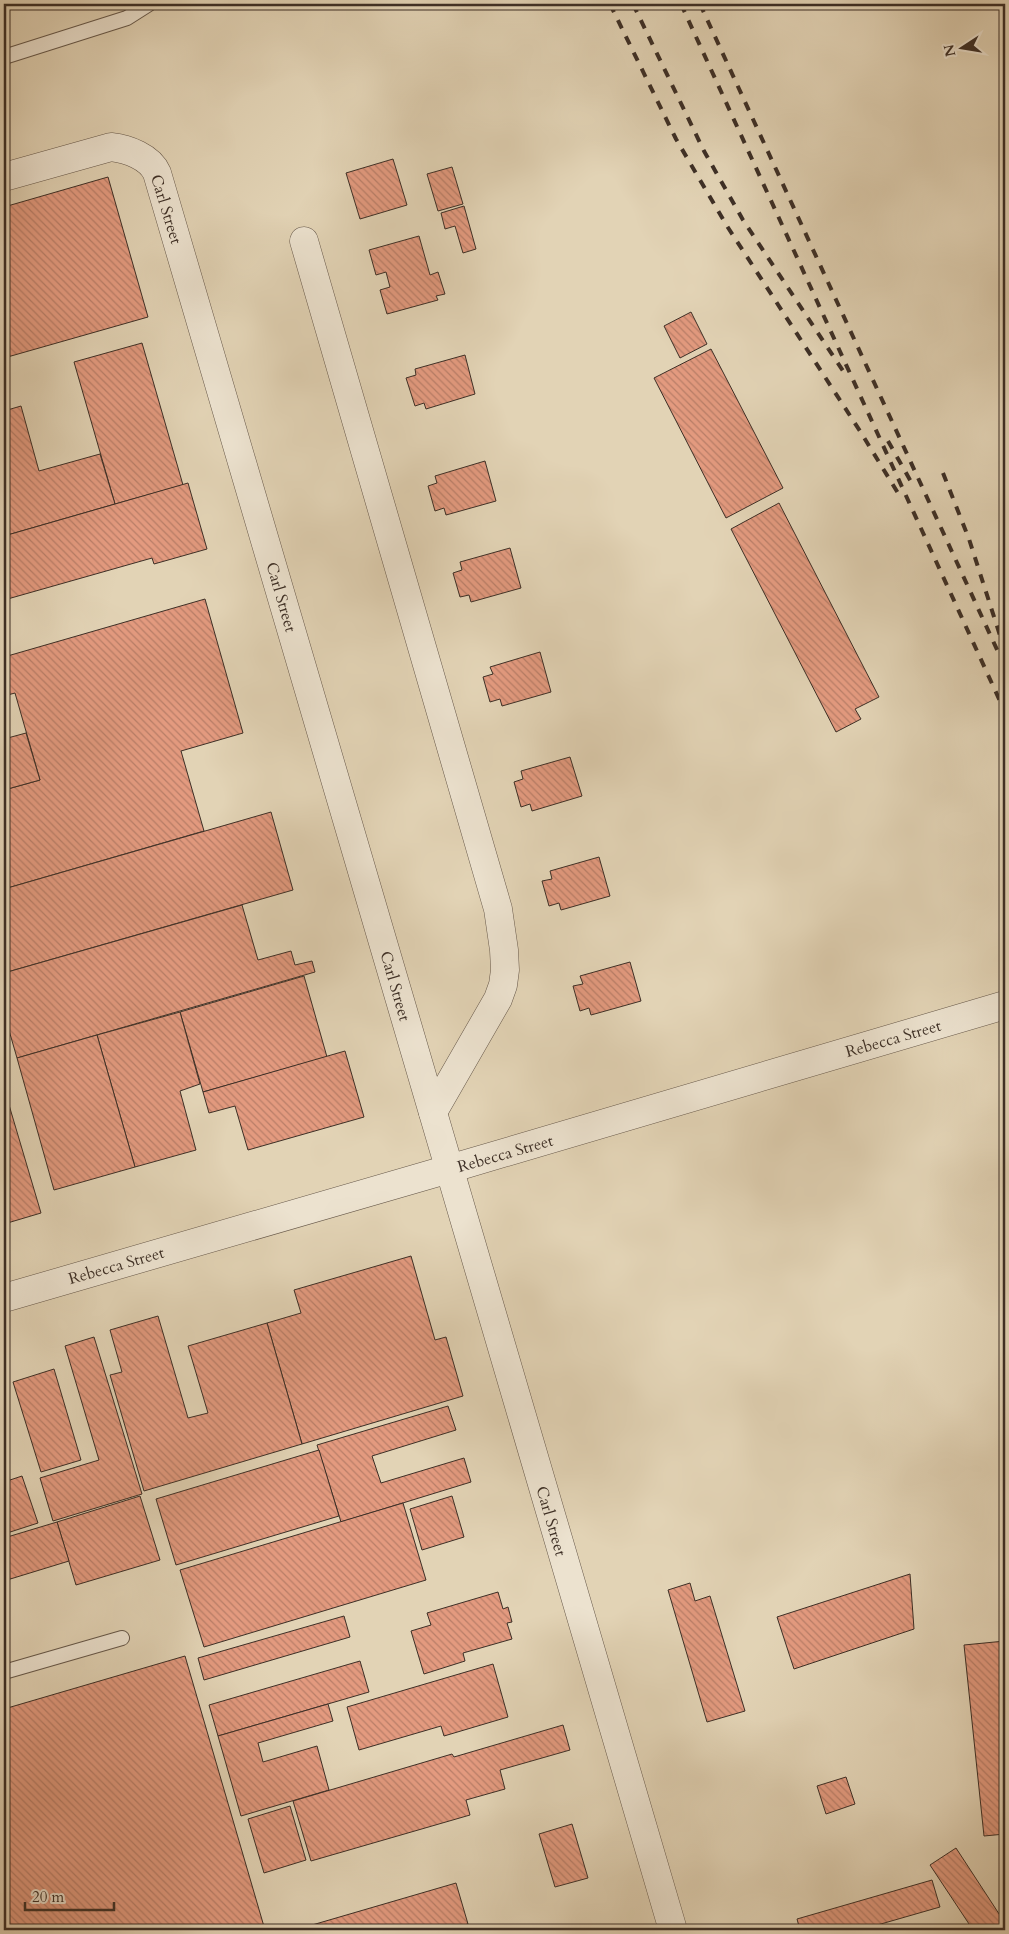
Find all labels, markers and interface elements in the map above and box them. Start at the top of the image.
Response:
north arrow [936,22,986,72]
text: N [939,43,960,59]
street label: Carl Street [145,172,187,247]
street label: Carl Street [261,560,302,635]
street label: Carl Street [375,949,416,1024]
street label: Rebecca Street [843,1015,944,1063]
street label: Rebecca Street [455,1130,556,1178]
street label: Rebecca Street [66,1242,167,1290]
street label: Carl Street [531,1484,572,1559]
scale bar [25,1879,114,1911]
text: 20 m [32,1887,64,1907]

